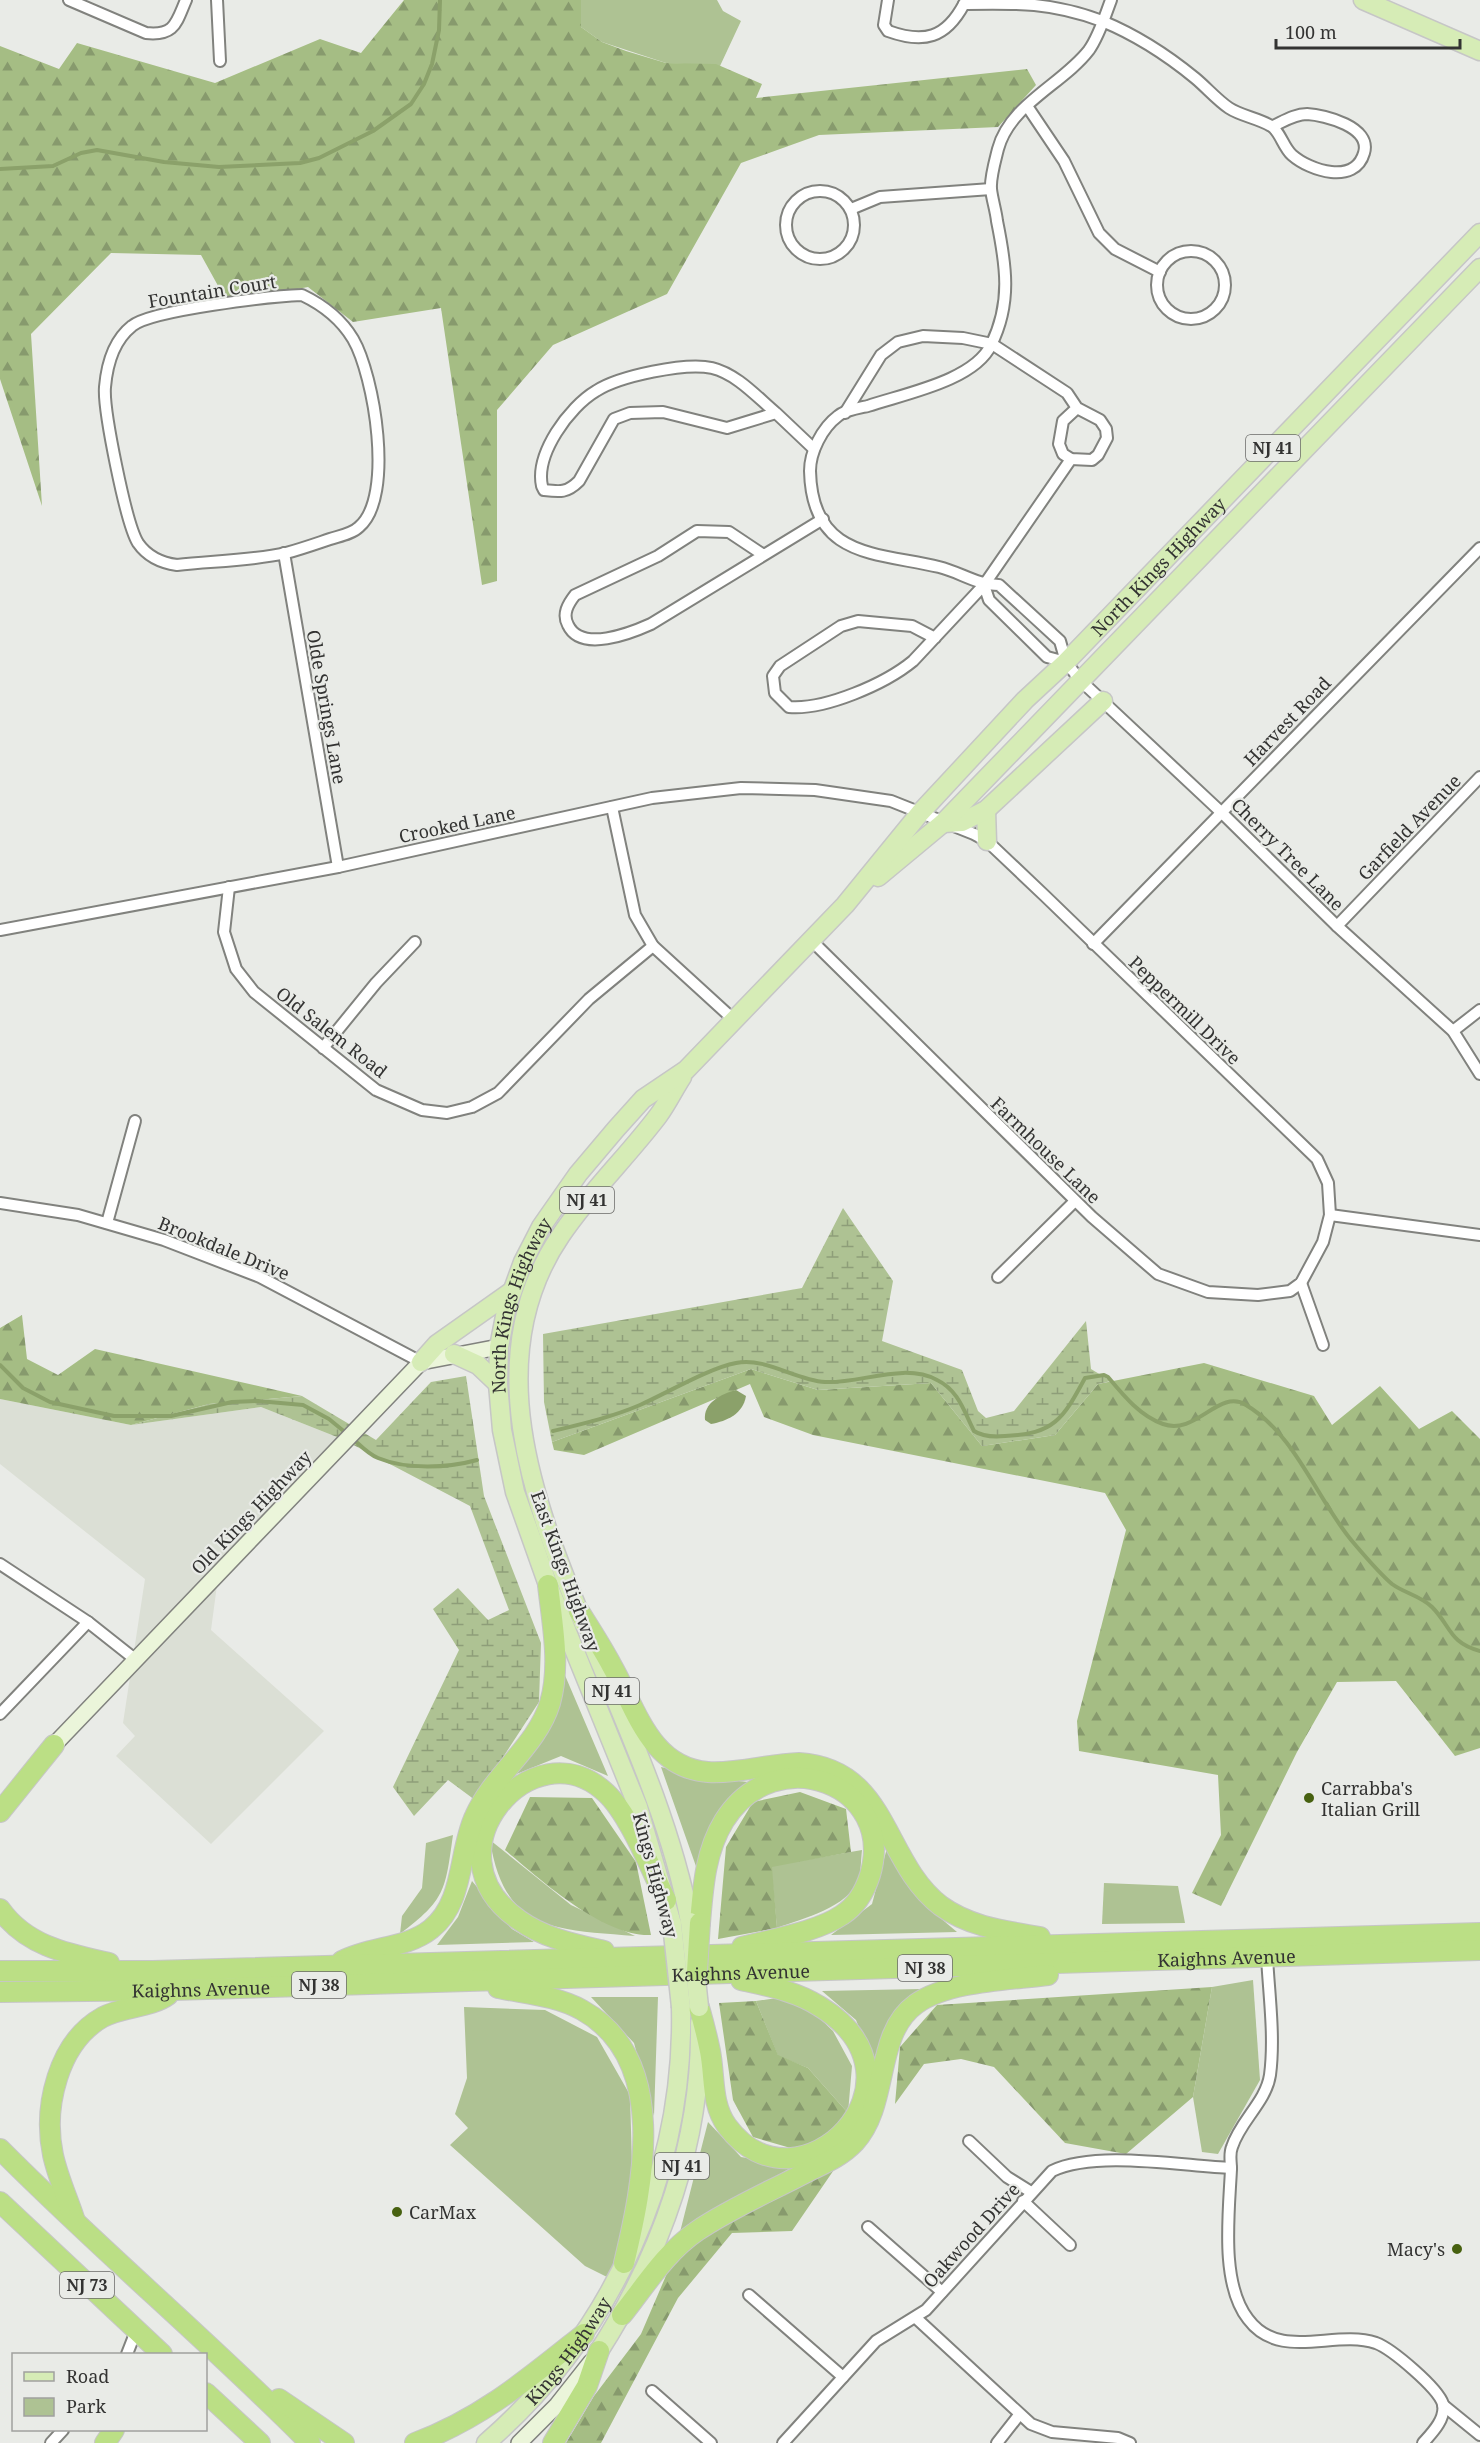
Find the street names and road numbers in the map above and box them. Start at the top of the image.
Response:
street label: Fountain Court [146,269,278,313]
road number: NJ 41 [1246,435,1300,461]
street label: North Kings Highway [1086,491,1231,641]
street label: Olde Springs Lane [302,628,352,786]
street label: Harvest Road [1238,671,1336,771]
street label: Garfield Avenue [1352,769,1466,885]
street label: Cherry Tree Lane [1226,792,1350,916]
street label: Crooked Lane [397,800,517,848]
street label: Peppermill Drive [1124,950,1246,1070]
street label: Old Salem Road [271,981,393,1083]
street label: Farmhouse Lane [986,1091,1106,1209]
road number: NJ 41 [560,1187,614,1213]
street label: Brookdale Drive [155,1211,293,1285]
street label: North Kings Highway [486,1212,557,1395]
street label: Old Kings Highway [185,1444,317,1579]
street label: East Kings Highway [526,1487,607,1656]
road number: NJ 41 [585,1678,639,1704]
street label: Kings Highway [628,1810,685,1941]
street label: Kaighns Avenue [1157,1944,1296,1972]
road number: NJ 38 [898,1955,952,1981]
street label: Kaighns Avenue [671,1959,810,1987]
road number: NJ 38 [292,1972,346,1998]
street label: Kaighns Avenue [132,1975,271,2002]
road number: NJ 41 [655,2153,709,2179]
street label: Oakwood Drive [917,2177,1025,2293]
road number: NJ 73 [60,2272,114,2298]
street label: Kings Highway [520,2292,617,2410]

